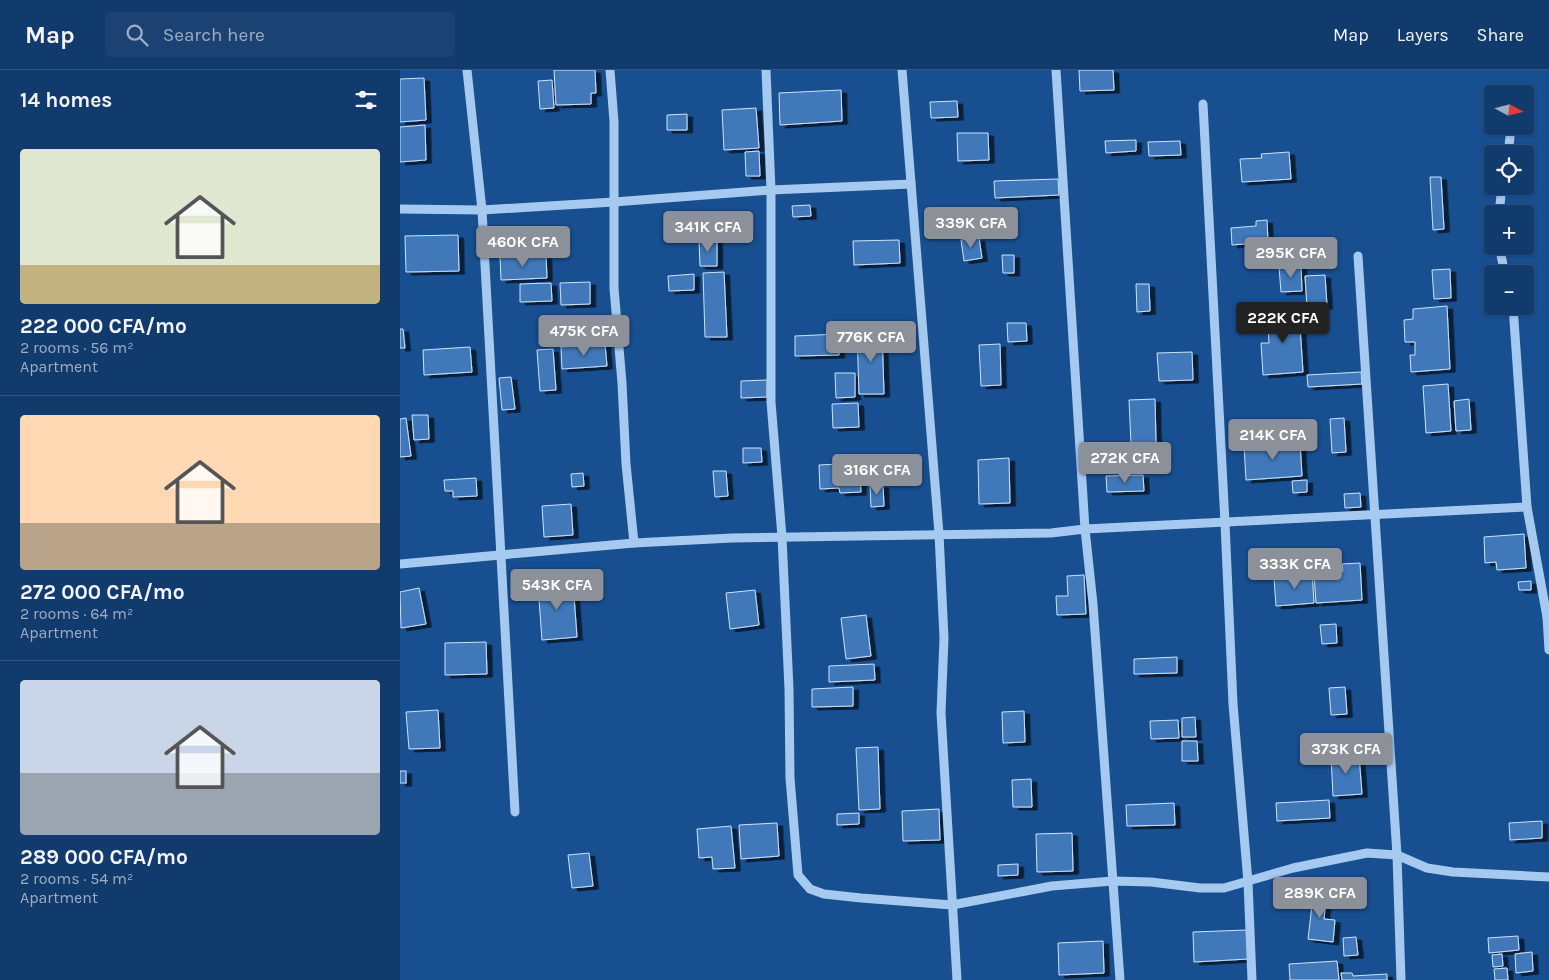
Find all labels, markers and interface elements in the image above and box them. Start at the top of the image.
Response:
search box [105,12,455,57]
text: Map [25,21,75,49]
icon: search [123,21,151,49]
text: Search here [163,24,265,46]
text: Map [1333,24,1369,46]
text: Layers [1397,24,1449,46]
text: Share [1477,24,1524,46]
north arrow [1484,85,1534,135]
map controls [1484,85,1534,315]
icon: filters [352,86,380,114]
text: 14 homes [20,88,112,112]
button: locate [1484,145,1534,195]
icon: home [155,182,245,272]
button: + [1484,205,1534,255]
pin: 339K CFA [919,206,1023,249]
pin: 341K CFA [656,210,760,253]
text: 339K CFA [935,213,1007,232]
text: 341K CFA [674,217,742,236]
pin: 460K CFA [471,226,575,268]
text: 460K CFA [487,232,559,251]
pin: 295K CFA [1239,236,1343,279]
text: 295K CFA [1255,243,1327,262]
button: − [1484,265,1534,315]
pin: 222K CFA [1231,302,1335,344]
text: 222K CFA [1247,308,1319,327]
text: 222 000 CFA/mo [20,314,187,338]
pin: 475K CFA [532,314,636,357]
pin: 776K CFA [819,320,923,363]
text: 475K CFA [549,321,619,340]
text: 776K CFA [837,327,905,346]
text: 2 rooms · 56 m² [20,338,134,357]
text: Apartment [20,357,98,376]
pin: 214K CFA [1221,418,1325,461]
text: 214K CFA [1239,425,1307,444]
pin: 272K CFA [1073,442,1177,484]
icon: home [155,447,245,537]
text: 272K CFA [1090,448,1160,467]
pin: 316K CFA [825,454,929,496]
text: 316K CFA [843,460,911,479]
pin: 333K CFA [1243,548,1347,590]
text: 333K CFA [1259,554,1331,573]
pin: 543K CFA [505,568,609,611]
text: 543K CFA [521,575,593,594]
text: 272 000 CFA/mo [20,580,185,604]
text: 2 rooms · 64 m² [20,604,133,623]
text: Apartment [20,623,98,642]
icon: home [155,712,245,802]
pin: 373K CFA [1294,732,1398,775]
text: 373K CFA [1311,739,1381,758]
text: 289 000 CFA/mo [20,845,188,869]
text: 2 rooms · 54 m² [20,869,133,888]
pin: 289K CFA [1268,876,1372,919]
text: 289K CFA [1284,883,1356,902]
text: Apartment [20,888,98,907]

